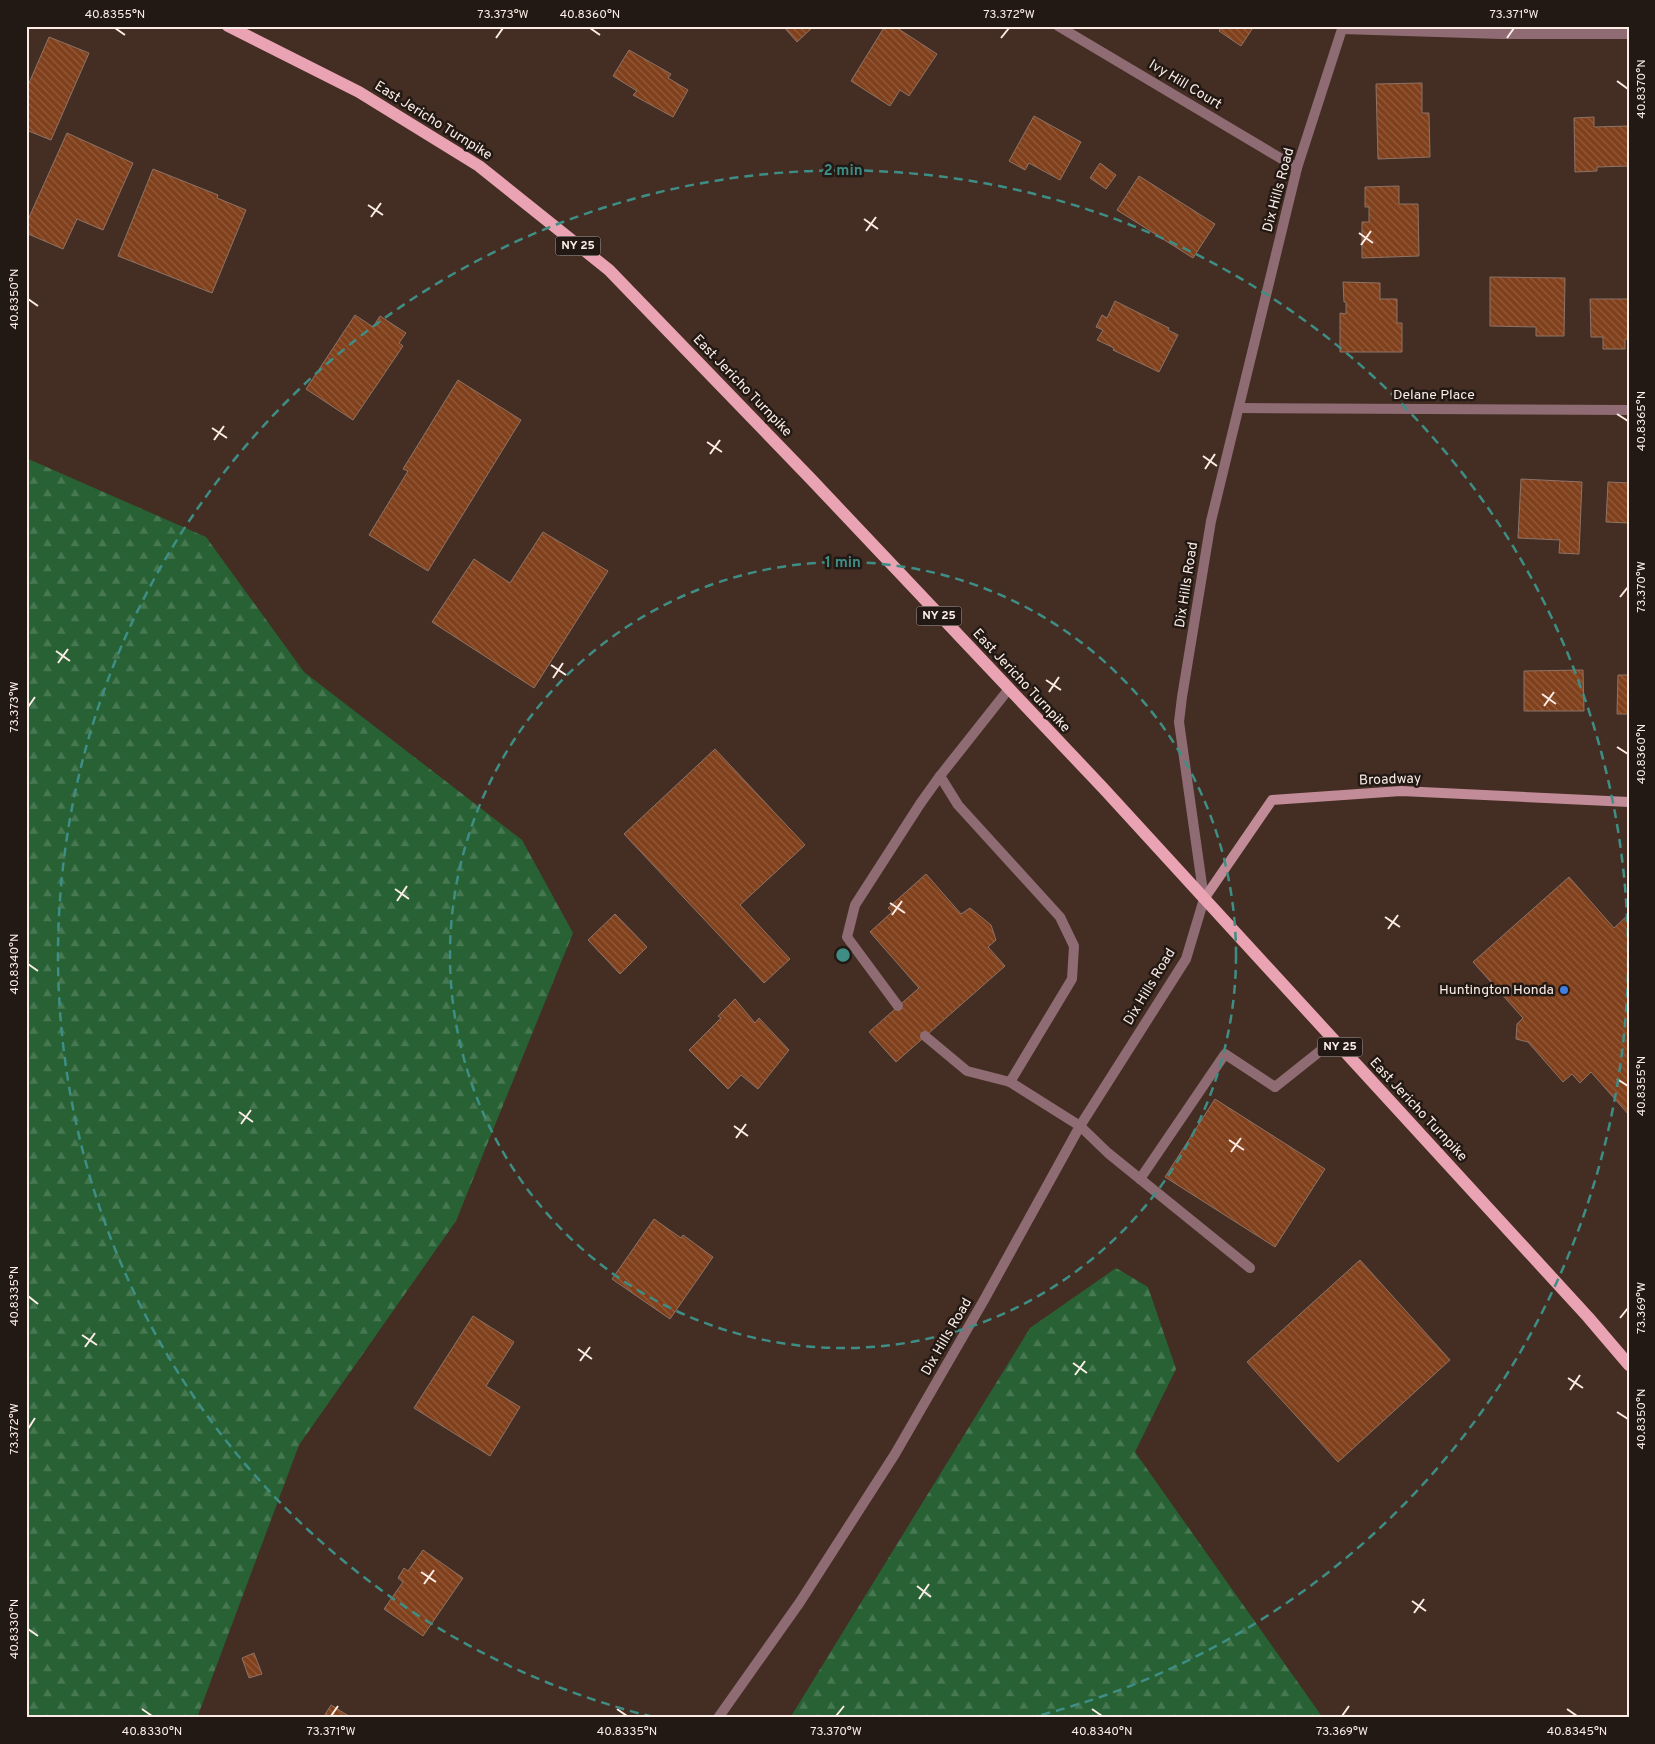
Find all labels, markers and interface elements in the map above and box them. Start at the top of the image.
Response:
text: 40.8355°N [85,7,145,23]
text: 73.373°W [477,7,529,23]
text: 40.8360°N [560,7,620,23]
text: 73.372°W [983,7,1035,23]
text: 73.371°W [1490,7,1539,23]
street label: Ivy Hill Court [1145,57,1225,113]
text: 40.8370°N [1634,59,1650,119]
street label: East Jericho Turnpike [371,78,495,164]
street label: Dix Hills Road [1260,146,1298,234]
text: 2 min [823,162,863,181]
road number: NY 25 [556,237,600,256]
text: 40.8350°N [7,269,23,329]
street label: East Jericho Turnpike [689,331,795,441]
street label: Delane Place [1393,387,1475,404]
text: 40.8365°N [1634,391,1650,451]
street label: Dix Hills Road [1172,541,1202,629]
text: 1 min [825,554,861,573]
text: 73.370°W [1634,561,1650,613]
road number: NY 25 [916,606,962,626]
street label: East Jericho Turnpike [969,626,1073,736]
text: 73.373°W [7,681,23,733]
text: 40.8360°N [1634,724,1650,784]
street label: Broadway [1359,770,1421,790]
text: 40.8340°N [7,934,23,994]
centre of rings [834,946,852,964]
street label: Dix Hills Road [1120,946,1180,1028]
place label: Huntington Honda [1439,982,1554,999]
marker: Huntington Honda [1558,984,1570,996]
road number: NY 25 [1318,1038,1362,1056]
street label: East Jericho Turnpike [1366,1055,1470,1165]
text: 40.8355°N [1634,1056,1650,1116]
text: 40.8335°N [7,1266,23,1326]
text: 73.369°W [1634,1282,1650,1334]
street label: Dix Hills Road [918,1295,976,1379]
text: 40.8350°N [1634,1389,1650,1449]
text: 73.372°W [7,1403,23,1455]
text: 40.8330°N [7,1599,23,1659]
text: 40.8330°N [122,1724,182,1740]
text: 73.371°W [307,1724,356,1740]
text: 40.8335°N [597,1724,657,1740]
text: 73.370°W [810,1724,862,1740]
text: 40.8340°N [1072,1724,1132,1740]
text: 73.369°W [1316,1724,1368,1740]
text: 40.8345°N [1547,1724,1607,1740]

